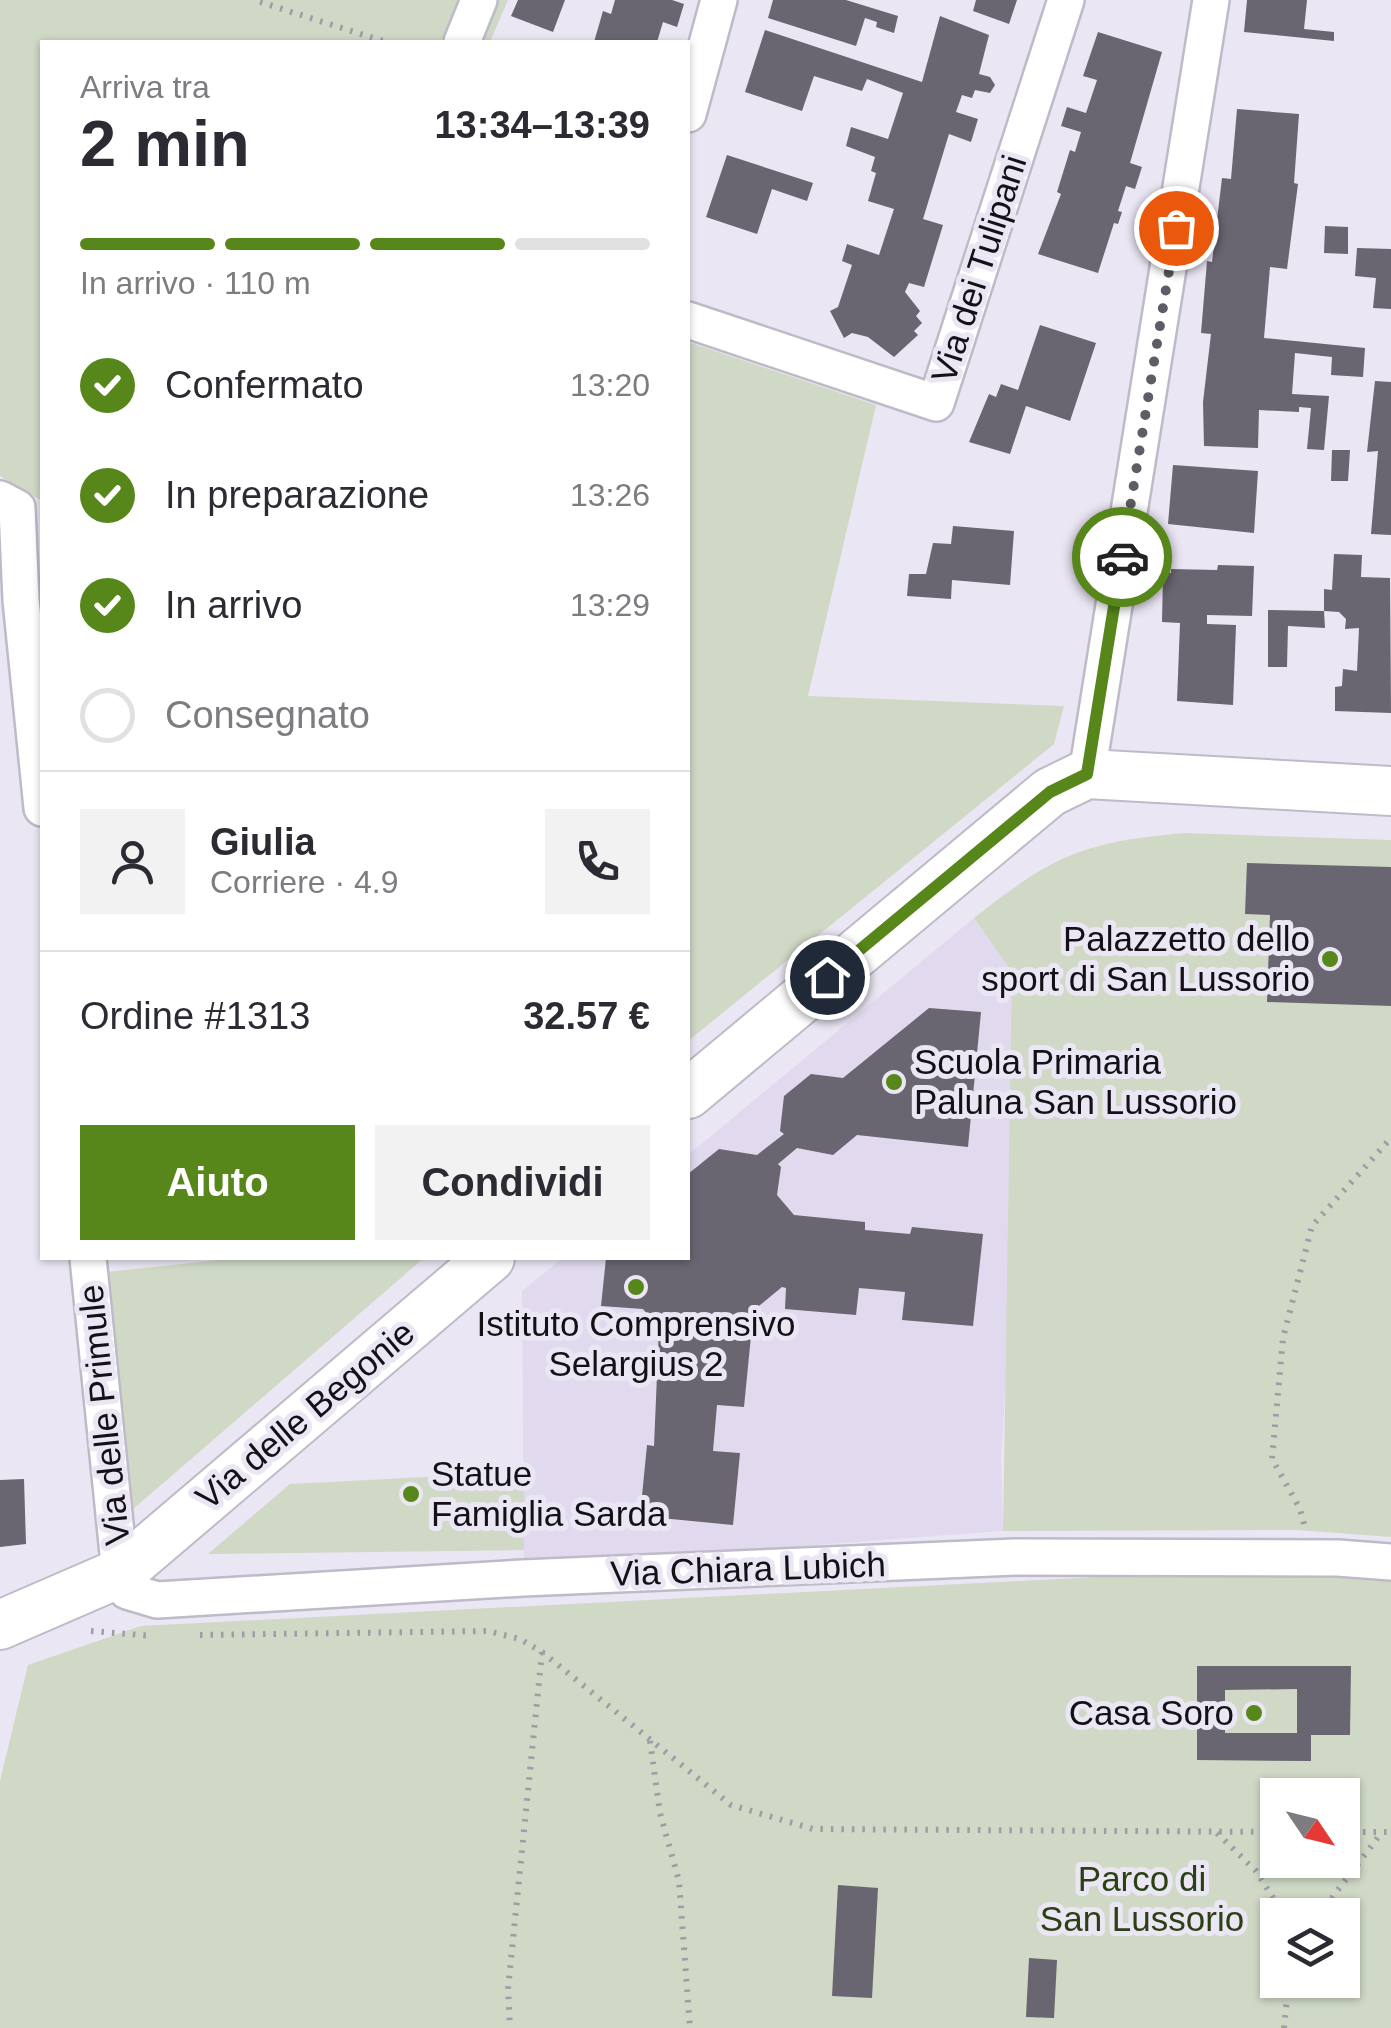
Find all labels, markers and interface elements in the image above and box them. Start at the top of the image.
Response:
text: Arriva tra [80,69,210,105]
text: 13:34–13:39 [434,104,650,146]
text: 2 min [80,107,250,180]
street label: Via dei Tulipani [923,150,1034,387]
pin [1134,186,1219,271]
icon: bag [1149,201,1204,256]
text: In arrivo · 110 m [80,265,311,301]
icon: check [80,358,135,413]
text: Confermato [165,364,364,406]
text: 13:20 [570,367,650,403]
icon: check [80,468,135,523]
text: In preparazione [165,474,429,516]
text: 13:26 [570,477,650,513]
courier [1072,507,1172,607]
icon: car [1095,530,1150,585]
icon: check [80,578,135,633]
text: In arrivo [165,584,302,626]
text: 13:29 [570,587,650,623]
text: Consegnato [165,694,370,736]
button: person [80,809,185,914]
button: phone [545,809,650,914]
text: Giulia [210,821,316,863]
text: Corriere · 4.9 [210,864,399,900]
place label: Palazzetto dello sport di San Lussorio [981,919,1310,998]
pin [785,935,870,1020]
marker: Palazzetto dello sport di San Lussorio [1319,948,1341,970]
icon: home [800,950,855,1005]
text: Ordine #1313 [80,995,310,1037]
text: 32.57 € [523,995,650,1037]
place label: Scuola Primaria Paluna San Lussorio [914,1042,1237,1121]
marker: Scuola Primaria Paluna San Lussorio [883,1071,905,1093]
button: Aiuto [80,1125,355,1240]
button: Condividi [375,1125,650,1240]
marker: Istituto Comprensivo Selargius 2 [625,1276,647,1298]
street label: Via delle Primule [70,1283,137,1547]
place label: Istituto Comprensivo Selargius 2 [476,1304,796,1383]
street label: Via delle Begonie [188,1312,421,1517]
place label: Statue Famiglia Sarda [431,1454,667,1533]
marker: Statue Famiglia Sarda [400,1483,422,1505]
street label: Via Chiara Lubich [610,1544,886,1593]
place label: Casa Soro [1069,1693,1234,1732]
marker: Casa Soro [1243,1702,1265,1724]
north arrow [1260,1778,1360,1878]
map controls [1260,1778,1360,1998]
park label: Parco di San Lussorio [1040,1859,1244,1938]
button: layers [1260,1898,1360,1998]

